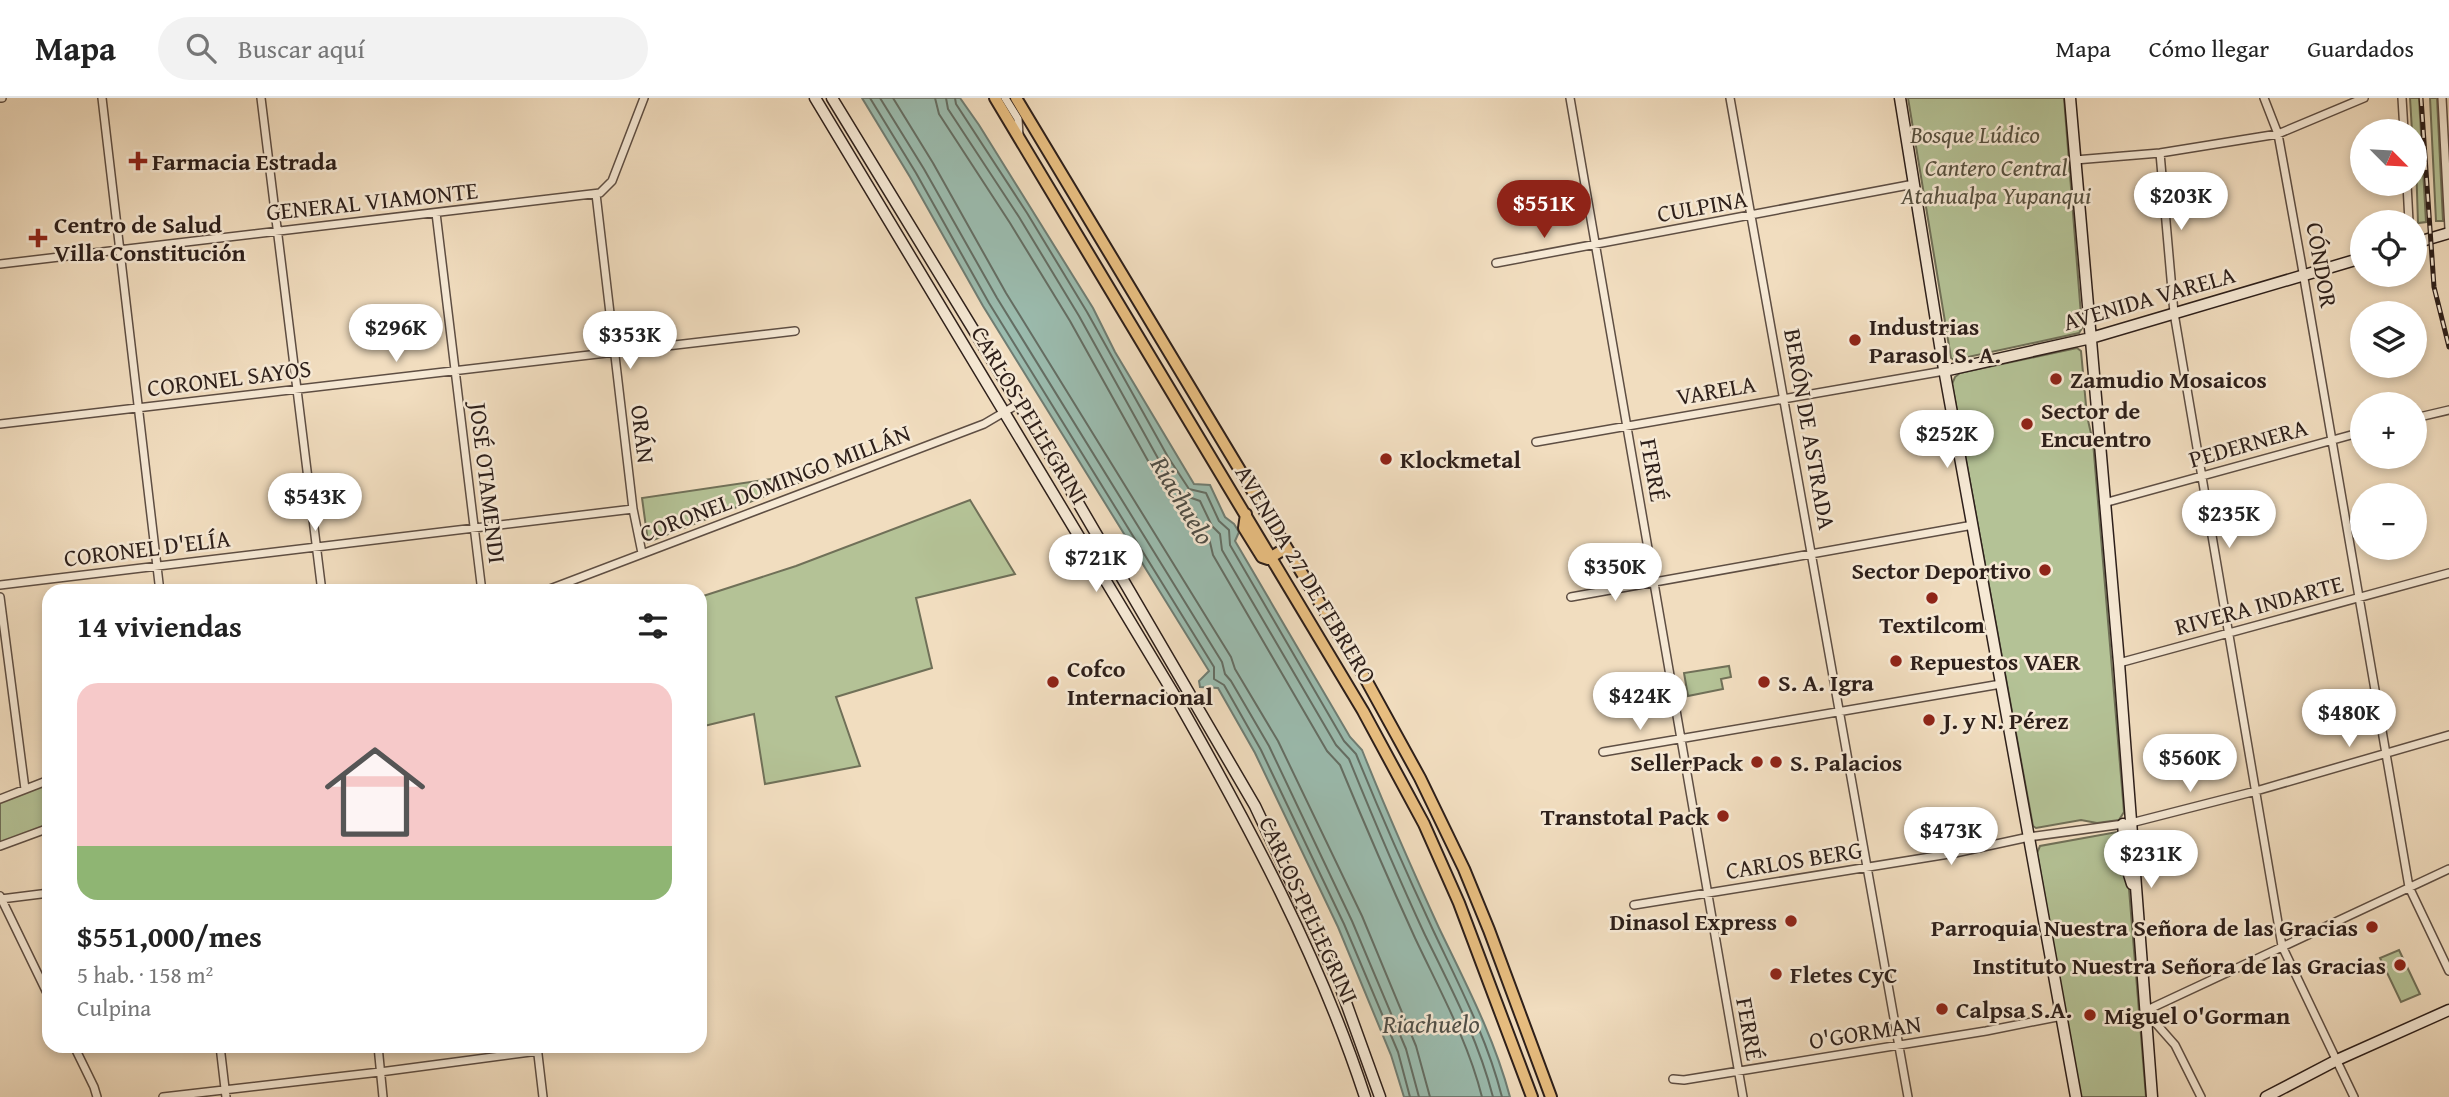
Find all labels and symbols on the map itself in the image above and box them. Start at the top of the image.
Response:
park label: Bosque Lúdico [1909,117,2040,152]
north arrow [2350,119,2427,196]
place label: Farmacia Estrada [152,144,338,179]
park label: Cantero Central Atahualpa Yupanqui [1900,150,2091,213]
marker: Farmacia Estrada [130,153,146,169]
street label: GENERAL VIAMONTE [264,172,480,230]
pin: $203K [2132,172,2230,232]
pin: $551K [1495,180,1593,240]
street label: CULPINA [1654,181,1750,231]
place label: Centro de Salud Villa Constitución [54,207,246,270]
street label: CÓNDOR [2297,219,2347,311]
marker: Centro de Salud Villa Constitución [28,228,48,248]
street label: AVENIDA VARELA [2059,257,2240,339]
pin: $296K [347,304,445,364]
place label: Industrias Parasol S. A. [1869,309,2001,372]
pin: $353K [581,312,679,371]
street label: CARLOS PELLEGRINI [963,319,1097,511]
street label: BERÓN DE ASTRADA [1775,326,1845,533]
marker: Industrias Parasol S. A. [1847,332,1863,348]
street label: CORONEL SAYOS [145,351,313,405]
place label: Zamudio Mosaicos [2070,362,2267,397]
street label: VARELA [1674,366,1759,414]
marker: Zamudio Mosaicos [2048,371,2064,387]
place label: Sector de Encuentro [2041,393,2152,456]
street label: JOSÉ OTAMENDI [460,398,515,565]
street label: ORÁN [622,403,664,466]
street label: PEDERNERA [2185,409,2312,477]
pin: $252K [1898,410,1996,470]
street label: CORONEL DOMINGO MILLÁN [635,415,916,551]
marker: Sector de Encuentro [2019,416,2035,432]
street label: FERRÉ [1631,436,1677,504]
place label: Klockmetal [1400,442,1521,477]
water label: Riachuelo [1141,447,1225,552]
marker: Klockmetal [1378,451,1394,467]
street label: AVENIDA 27 DE FEBRERO [1227,458,1385,690]
pin: $543K [266,474,364,533]
pin: $235K [2180,490,2278,550]
street label: CORONEL D'ELÍA [62,520,233,576]
pin: $721K [1047,534,1145,594]
pin: $350K [1566,544,1664,603]
place label: Sector Deportivo [1851,553,2031,588]
marker: Sector Deportivo [2037,562,2053,578]
street label: RIVERA INDARTE [2171,566,2347,644]
marker: Textilcom [1924,590,1940,606]
place label: Textilcom [1879,607,1985,642]
place label: Repuestos VAER [1910,644,2081,679]
place label: Cofco Internacional [1067,651,1213,714]
marker: Repuestos VAER [1888,653,1904,669]
place label: S. A. Igra [1778,665,1875,700]
pin: $424K [1591,672,1689,732]
marker: Cofco Internacional [1045,674,1061,690]
marker: S. A. Igra [1756,674,1772,690]
pin: $480K [2300,690,2398,749]
place label: J. y N. Pérez [1939,703,2069,738]
marker: J. y N. Pérez [1921,712,1937,728]
pin: $560K [2141,734,2239,794]
place label: SellerPack [1630,745,1743,780]
place label: S. Palacios [1790,745,1902,780]
marker: SellerPack [1749,754,1765,770]
marker: S. Palacios [1768,754,1784,770]
place label: Transtotal Pack [1541,799,1709,834]
marker: Transtotal Pack [1715,808,1731,824]
pin: $473K [1902,808,2000,867]
street label: CARLOS PELLEGRINI [1250,811,1368,1009]
pin: $231K [2102,830,2200,890]
street label: CARLOS BERG [1723,832,1865,888]
place label: Dinasol Express [1609,904,1777,939]
place label: Parroquia Nuestra Señora de las Gracias [1931,910,2358,945]
marker: Dinasol Express [1783,913,1799,929]
marker: Parroquia Nuestra Señora de las Gracias [2364,919,2380,935]
place label: Instituto Nuestra Señora de las Gracias [1973,948,2386,983]
place label: Fletes CyC [1790,957,1898,992]
marker: Instituto Nuestra Señora de las Gracias [2392,957,2408,973]
marker: Fletes CyC [1768,966,1784,982]
place label: Calpsa S.A. [1956,992,2072,1027]
street label: FERRÉ [1727,995,1773,1063]
place label: Miguel O'Gorman [2104,998,2290,1033]
marker: Calpsa S.A. [1934,1001,1950,1017]
water label: Riachuelo [1381,1004,1480,1043]
street label: O'GORMAN [1806,1006,1924,1058]
marker: Miguel O'Gorman [2082,1007,2098,1023]

